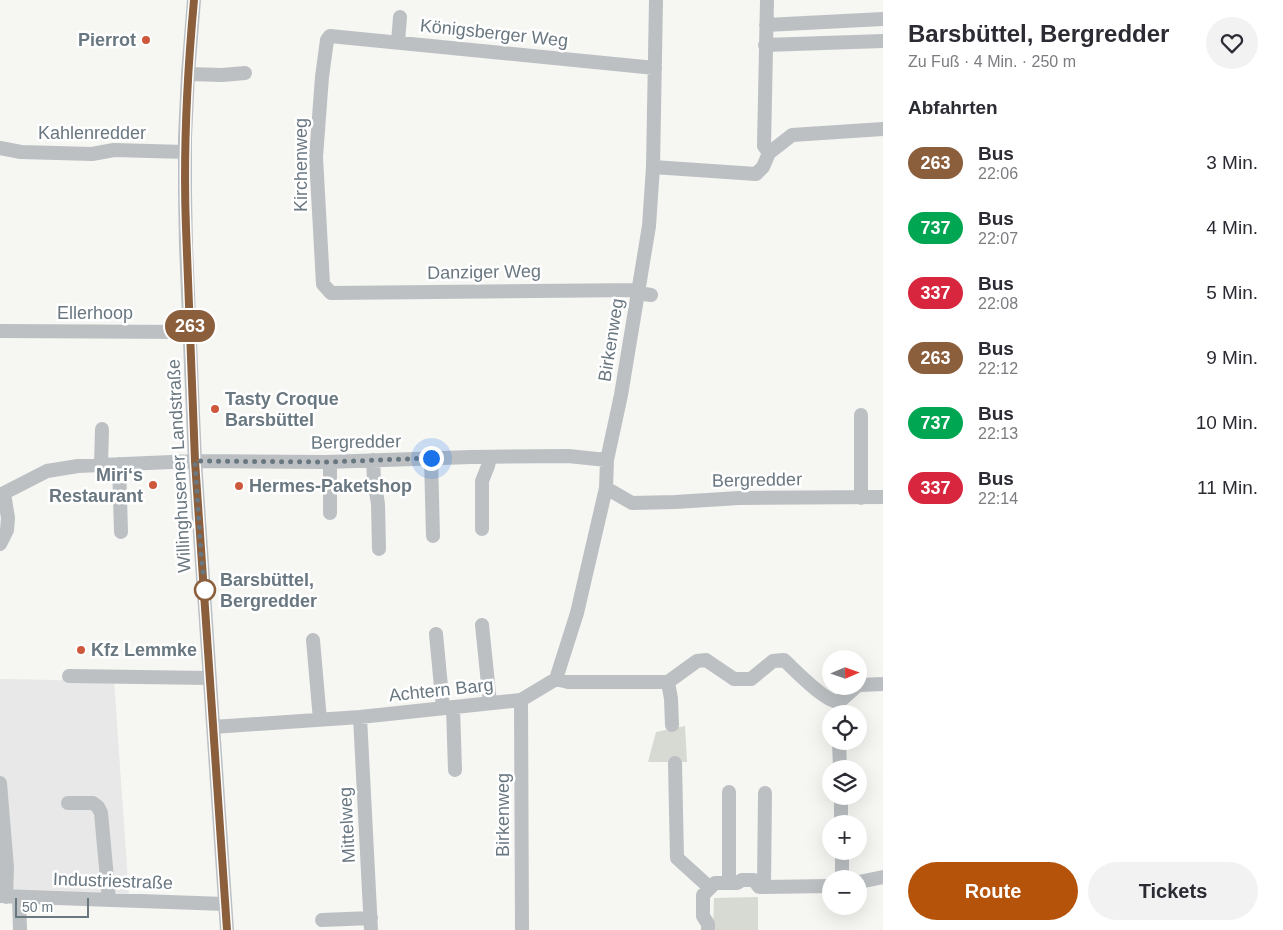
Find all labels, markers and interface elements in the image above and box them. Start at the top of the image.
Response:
street label: Königsberger Weg [419,15,569,51]
button: heart [1206,17,1258,69]
text: Barsbüttel, Bergredder [908,20,1169,47]
place label: Pierrot [78,30,136,50]
marker: Pierrot [140,34,152,46]
text: Zu Fuß · 4 Min. · 250 m [908,53,1076,70]
text: Abfahrten [908,97,998,118]
street label: Kirchenweg [291,118,311,212]
street label: Kahlenredder [38,123,146,143]
text: Bus [978,143,1014,164]
text: 3 Min. [1206,152,1258,173]
text: 263 [920,153,951,173]
text: 22:06 [978,165,1018,182]
text: Bus [978,208,1014,229]
text: 4 Min. [1206,217,1258,238]
text: 737 [920,218,951,238]
text: 22:07 [978,230,1018,247]
street label: Danziger Weg [427,261,541,283]
text: Bus [978,273,1014,294]
text: 5 Min. [1206,282,1258,303]
text: 337 [920,283,951,303]
text: 22:08 [978,295,1018,312]
street label: Birkenweg [595,297,627,383]
street label: Ellerhoop [57,303,133,323]
line badge: 263 [161,310,219,342]
text: 263 [175,316,205,336]
text: Bus [978,338,1014,359]
text: 9 Min. [1206,347,1258,368]
text: 263 [920,348,951,368]
street label: Willinghusener Landstraße [163,359,195,573]
text: 22:12 [978,360,1018,377]
place label: Tasty Croque Barsbüttel [225,389,339,430]
marker: Tasty Croque Barsbüttel [209,403,221,415]
text: Bus [978,403,1014,424]
text: 10 Min. [1196,412,1258,433]
text: 737 [920,413,951,433]
text: 22:13 [978,425,1018,442]
street label: Bergredder [311,431,401,453]
your location [419,446,444,471]
place label: Miri‘s Restaurant [49,465,143,506]
text: Bus [978,468,1014,489]
street label: Bergredder [712,469,802,491]
place label: Hermes-Paketshop [249,476,412,496]
text: 11 Min. [1197,477,1258,498]
text: 337 [920,478,951,498]
marker: Miri‘s Restaurant [147,479,159,491]
marker: Hermes-Paketshop [233,480,245,492]
text: 22:14 [978,490,1018,507]
place label: Barsbüttel, Bergredder [220,570,317,611]
marker: Barsbüttel, Bergredder [194,579,216,601]
place label: Kfz Lemmke [91,640,197,660]
marker: Kfz Lemmke [75,644,87,656]
north arrow [822,650,868,695]
map controls [822,650,867,915]
street label: Achtern Barg [388,675,494,705]
button: locate [822,705,867,750]
button: layers [822,760,867,805]
street label: Birkenweg [493,773,513,857]
street label: Mittelweg [335,787,359,863]
button: + [822,815,867,860]
button: Route [908,862,1078,920]
button: Tickets [1088,862,1258,920]
street label: Industriestraße [53,869,173,893]
button: − [822,870,867,915]
scale bar [15,895,89,918]
text: 50 m [22,899,53,915]

